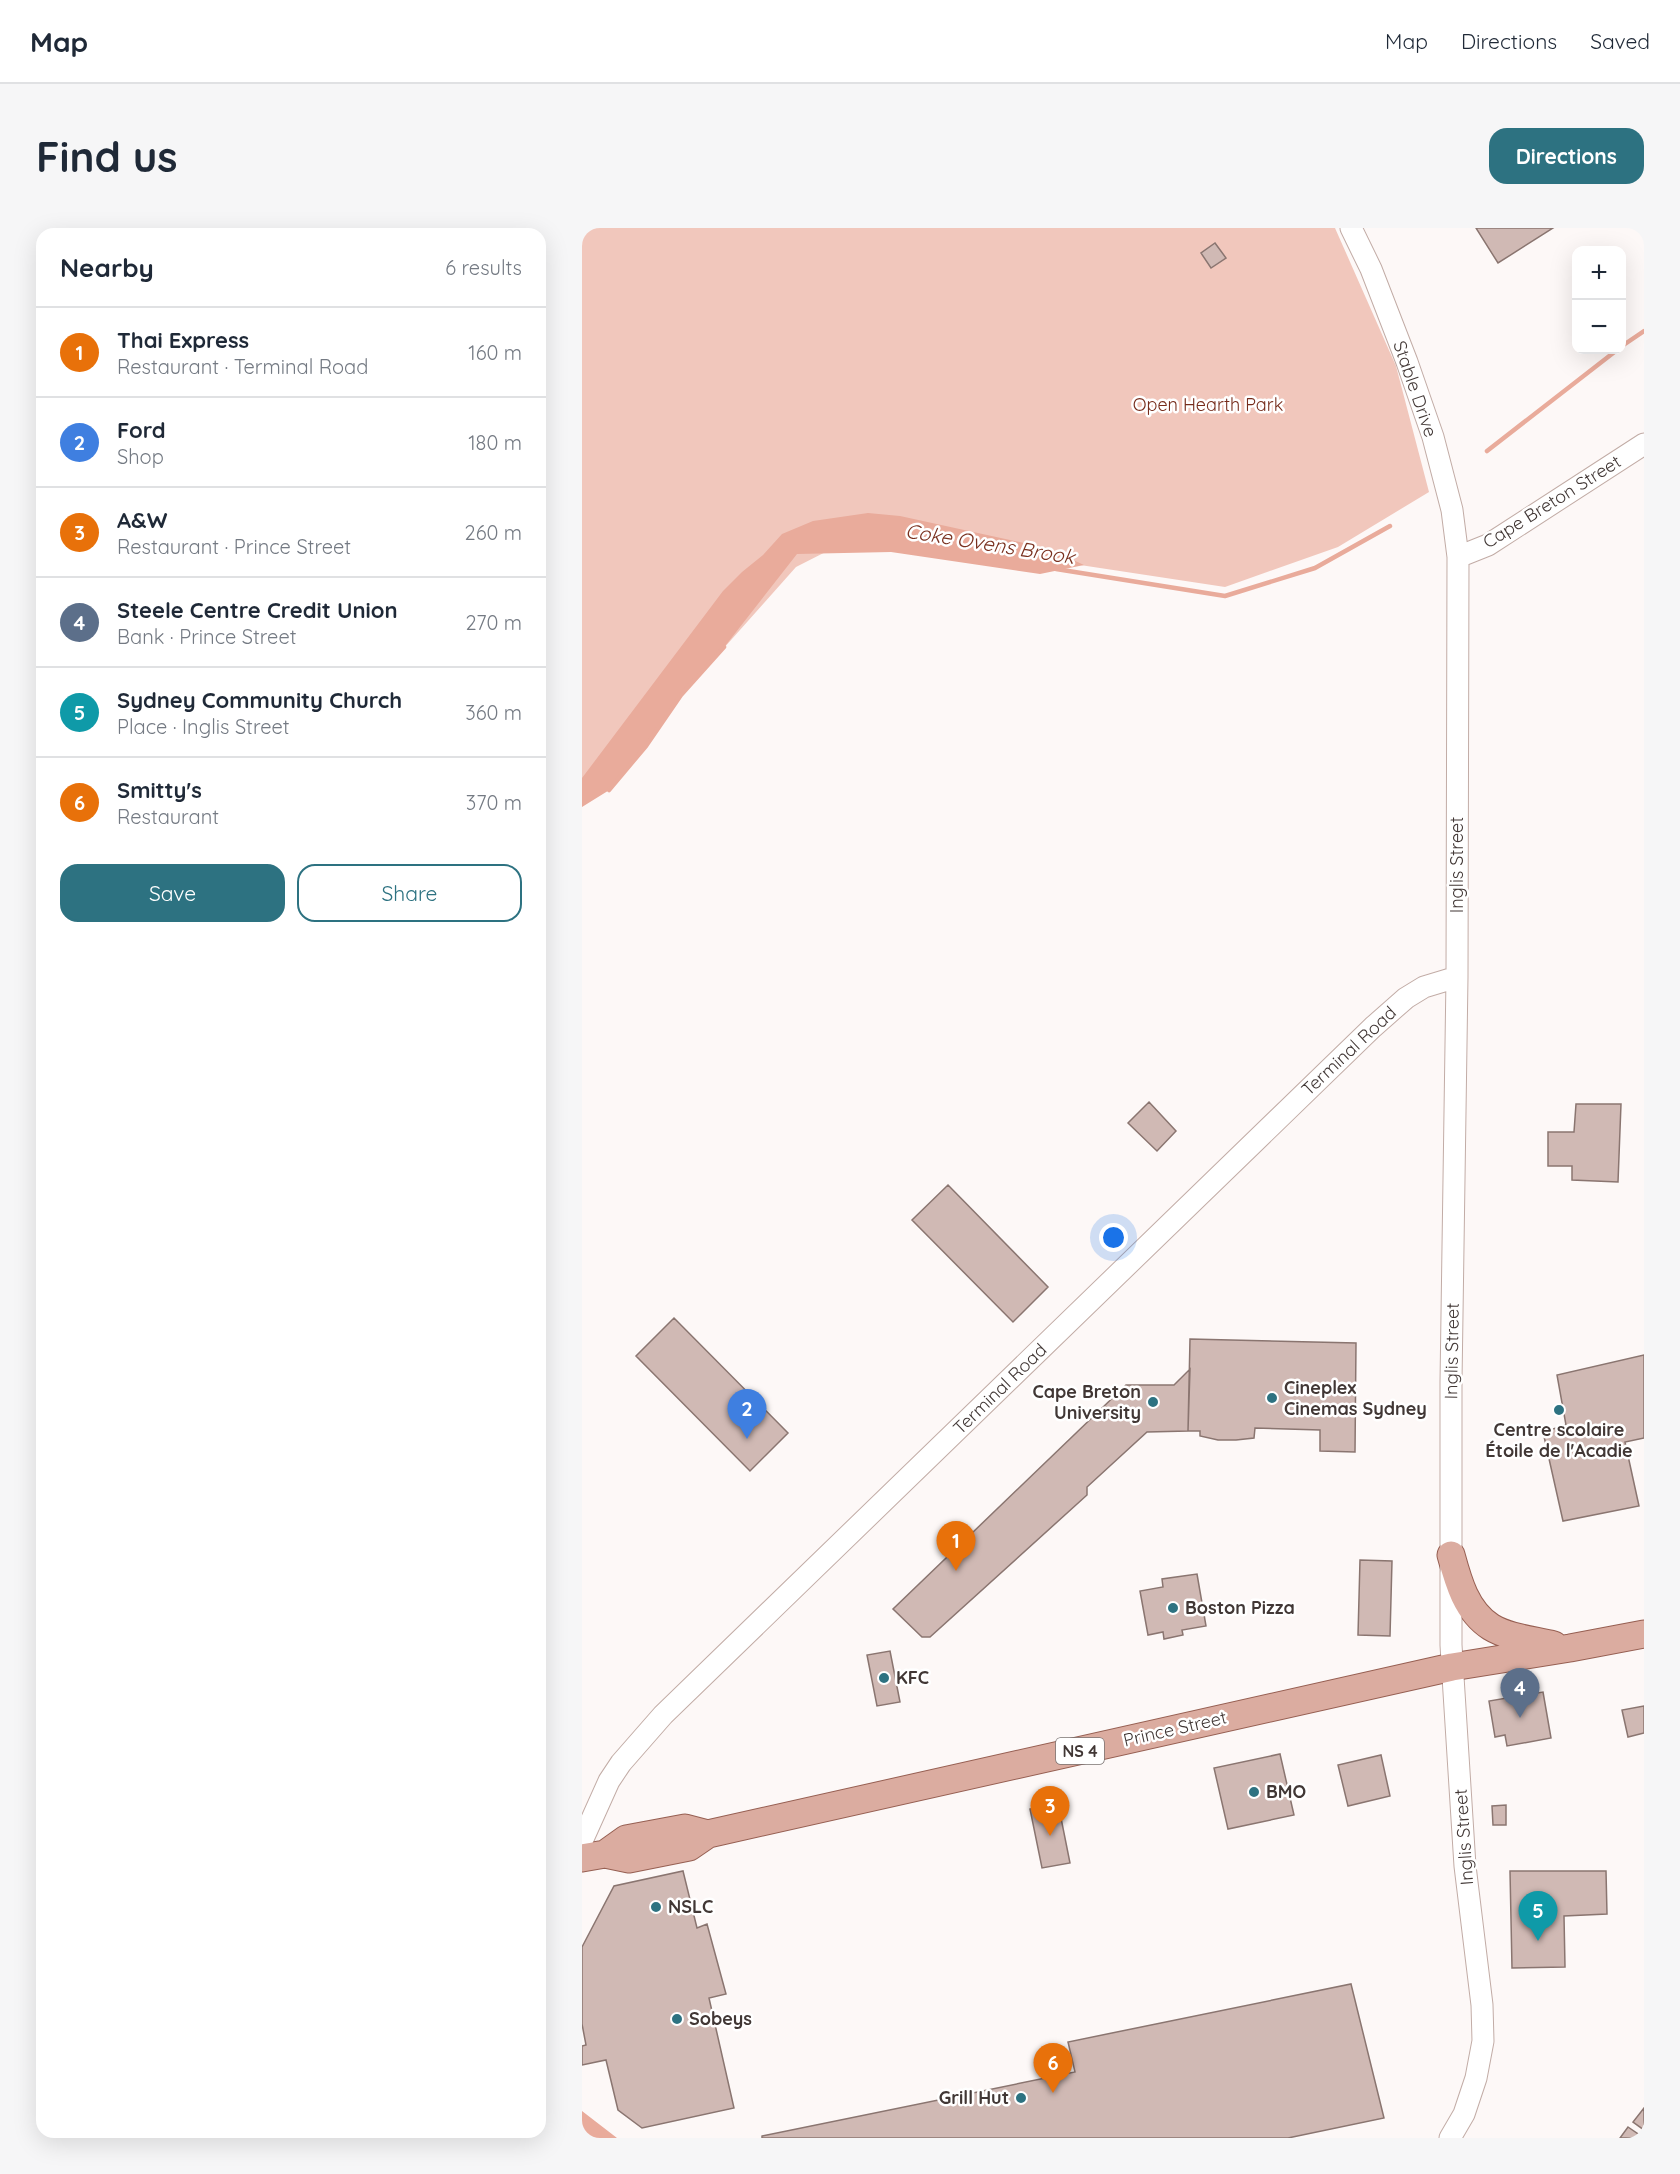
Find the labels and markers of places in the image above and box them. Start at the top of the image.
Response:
place label: Cineplex Cinemas Sydney [1284,1376,1427,1420]
place label: Cape Breton University [1032,1380,1141,1424]
pin: 2 [728,1390,766,1439]
marker: Cineplex Cinemas Sydney [1265,1391,1279,1405]
marker: Cape Breton University [1146,1395,1160,1409]
marker: Centre scolaire Étoile de l'Acadie [1552,1403,1566,1417]
place label: Centre scolaire Étoile de l'Acadie [1485,1418,1633,1462]
pin: 1 [936,1522,976,1571]
place label: Boston Pizza [1185,1596,1295,1619]
marker: Boston Pizza [1166,1601,1180,1615]
place label: KFC [896,1666,929,1689]
pin: 4 [1500,1668,1540,1718]
marker: KFC [877,1671,891,1685]
place label: BMO [1266,1780,1306,1803]
marker: BMO [1247,1785,1261,1799]
pin: 3 [1030,1786,1070,1836]
pin: 5 [1518,1892,1558,1941]
place label: NSLC [668,1895,713,1918]
marker: NSLC [649,1900,663,1914]
place label: Sobeys [689,2007,752,2030]
marker: Sobeys [670,2012,684,2026]
pin: 6 [1034,2044,1072,2093]
place label: Grill Hut [939,2086,1009,2109]
marker: Grill Hut [1014,2091,1028,2105]

